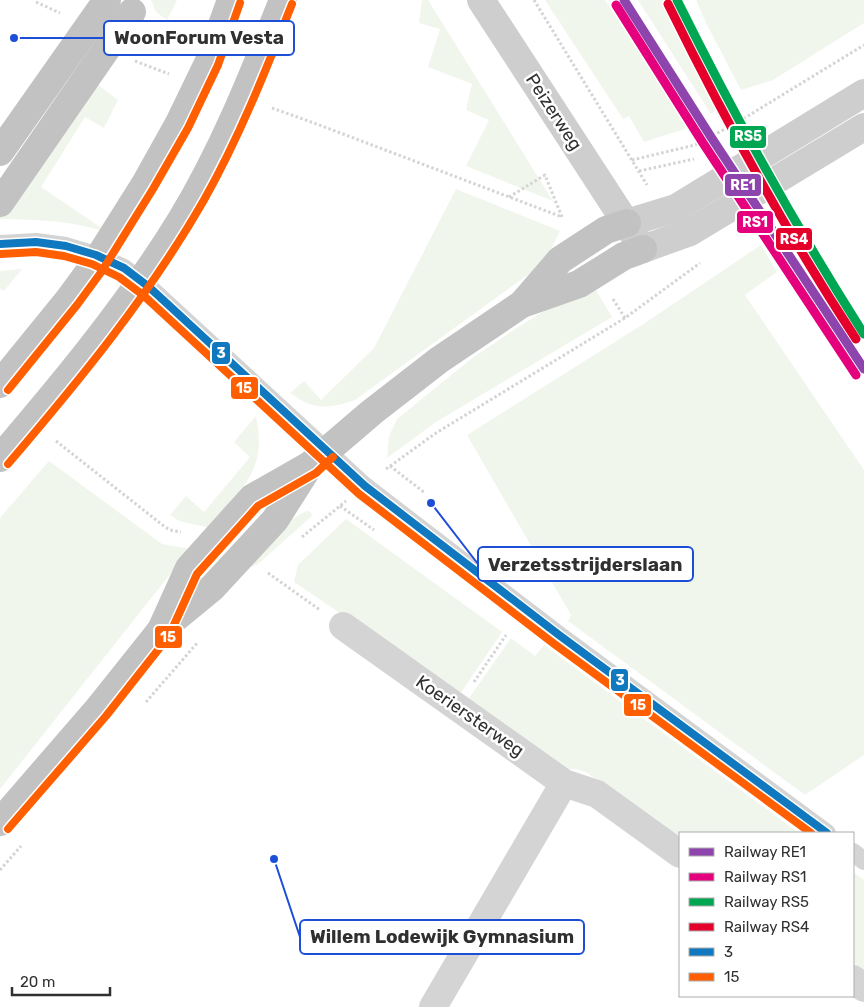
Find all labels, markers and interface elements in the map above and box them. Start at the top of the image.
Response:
callout: WoonForum Vesta [104,21,294,55]
text: WoonForum Vesta [114,26,284,49]
street label: Peizerweg [521,70,587,154]
line badge: RS5 [729,125,767,149]
text: RS5 [734,128,762,145]
line badge: RE1 [724,173,762,197]
text: RE1 [730,177,756,194]
line badge: RS1 [736,210,774,234]
text: RS1 [742,214,768,231]
line badge: RS4 [775,227,813,251]
text: RS4 [780,231,809,248]
line badge: 3 [211,341,231,365]
text: 3 [216,345,226,362]
line badge: 15 [230,376,259,400]
text: 15 [236,380,252,397]
callout: Verzetsstrijderslaan [478,547,693,581]
text: Verzetsstrijderslaan [488,553,682,576]
line badge: 15 [154,625,183,649]
text: 15 [160,629,176,646]
line badge: 3 [610,668,629,692]
street label: Koeriersterweg [412,671,528,761]
text: 3 [615,672,625,689]
line badge: 15 [623,693,652,717]
text: 15 [630,697,646,714]
legend [679,832,854,997]
text: Railway RE1 [724,843,806,861]
text: Railway RS1 [724,868,806,886]
text: Railway RS5 [724,893,809,911]
text: Railway RS4 [724,918,809,936]
callout: Willem Lodewijk Gymnasium [300,920,584,954]
text: Willem Lodewijk Gymnasium [310,925,574,948]
text: 3 [724,943,733,961]
scale bar [12,964,110,996]
text: 15 [724,968,739,986]
text: 20 m [20,973,55,991]

